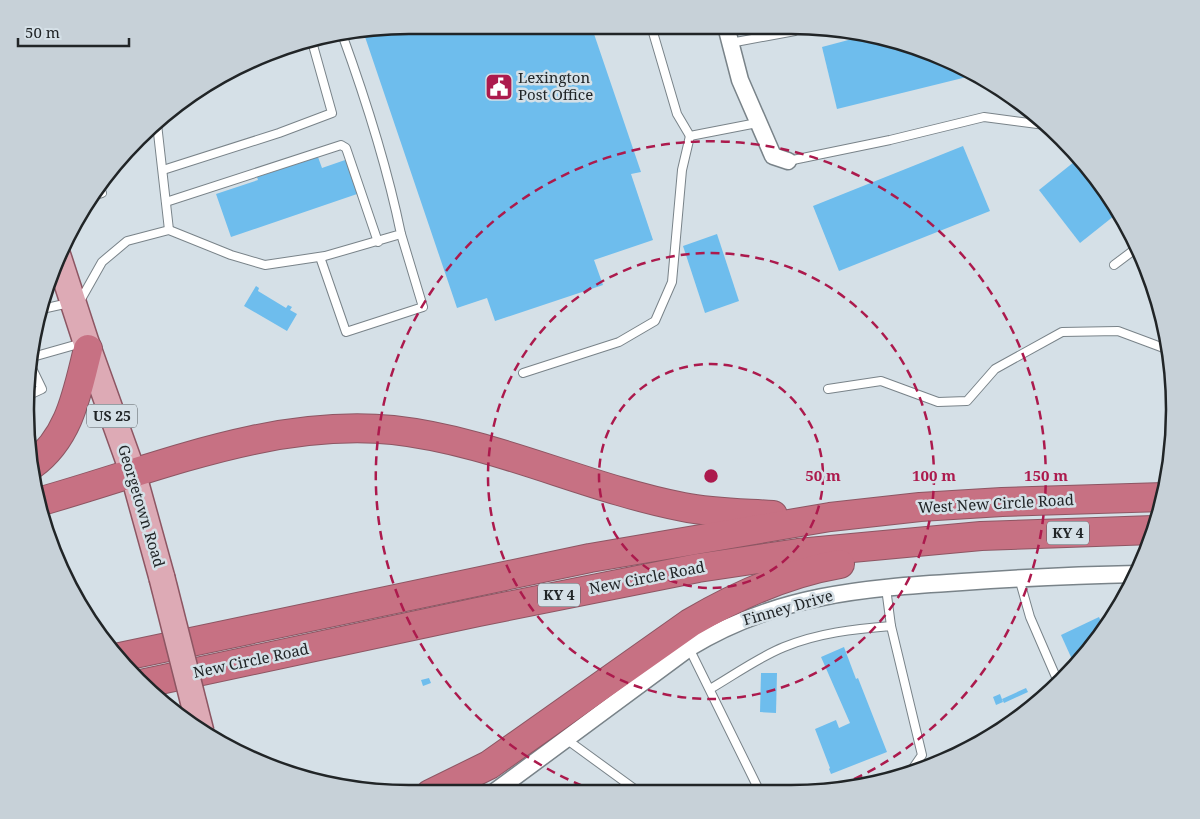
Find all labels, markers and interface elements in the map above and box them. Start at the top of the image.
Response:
scale bar [18,15,129,47]
text: 50 m [25,22,60,42]
place label: Lexington Post Office [518,67,593,104]
public building icon: Lexington Post Office [484,72,514,102]
road number: US 25 [87,404,137,428]
street label: Georgetown Road [114,442,170,569]
text: 50 m [805,465,841,485]
text: 100 m [912,465,956,485]
text: 150 m [1024,465,1068,485]
centre of rings [702,467,720,485]
street label: West New Circle Road [917,489,1074,517]
road number: KY 4 [1047,522,1089,544]
street label: New Circle Road [587,556,706,598]
road number: KY 4 [538,584,580,606]
street label: Finney Drive [740,585,835,629]
street label: New Circle Road [191,638,310,682]

